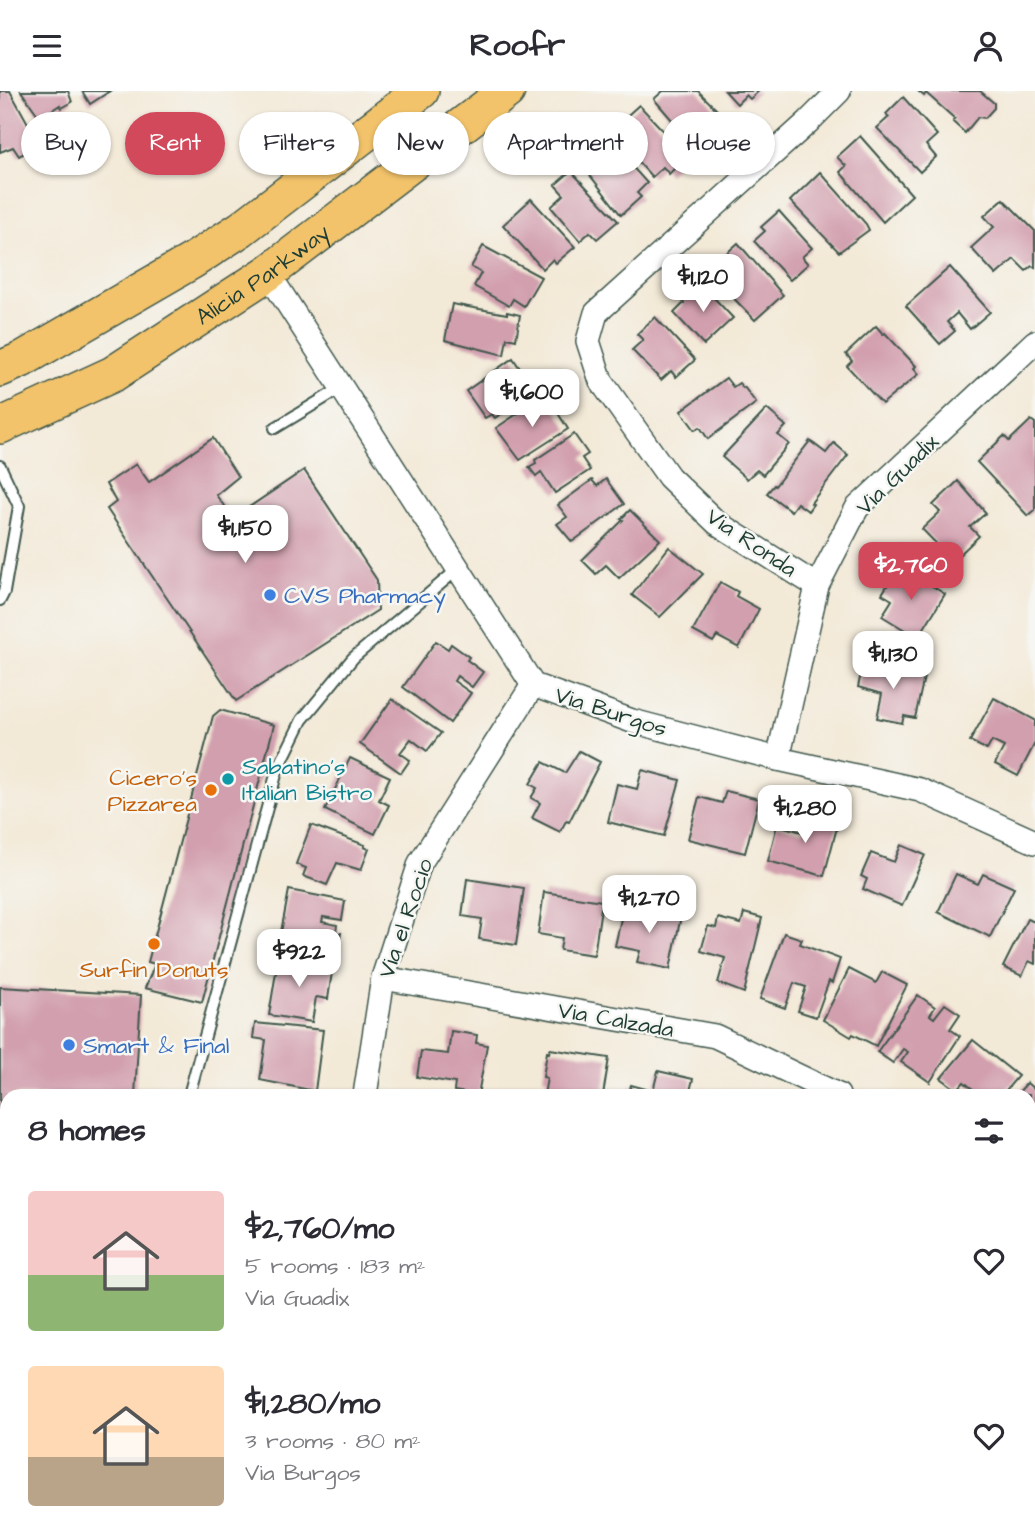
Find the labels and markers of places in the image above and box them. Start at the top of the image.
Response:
pin: $1,120 [646,255,760,314]
pin: $1,600 [475,369,589,429]
pin: $1,150 [188,505,302,565]
pin: $2,760 [854,543,968,602]
place label: CVS Pharmacy [284,580,446,613]
marker: CVS Pharmacy [262,587,278,603]
pin: $1,130 [836,631,950,691]
place label: Sabatino's Italian Bistro [242,751,372,809]
place label: Cicero's Pizzarea [108,762,197,820]
marker: Sabatino's Italian Bistro [220,771,236,787]
marker: Cicero's Pizzarea [203,782,219,798]
pin: $1,280 [748,785,862,845]
pin: $1,270 [592,875,706,935]
pin: $922 [258,929,340,989]
marker: Surfin Donuts [146,936,162,952]
place label: Surfin Donuts [80,954,228,986]
place label: Smart & Final [83,1030,229,1062]
marker: Smart & Final [61,1037,77,1053]

